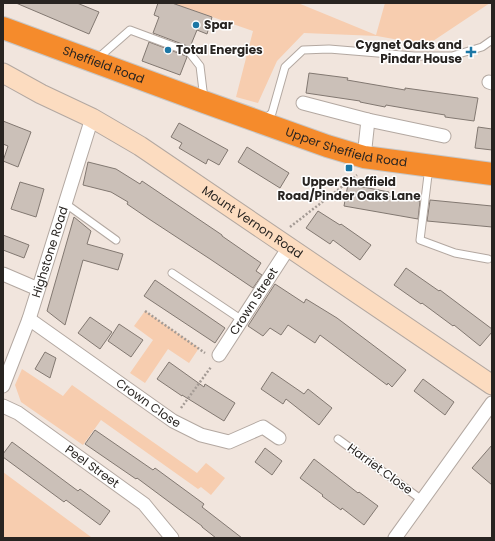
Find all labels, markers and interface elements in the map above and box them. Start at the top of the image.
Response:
place label: Spar [204,16,233,33]
marker: Spar [191,20,201,30]
place label: Cygnet Oaks and Pindar House [356,36,463,67]
place label: Total Energies [176,41,263,58]
street label: Sheffield Road [60,42,147,87]
marker: Total Energies [163,45,173,55]
marker: Cygnet Oaks and Pindar House [465,46,477,58]
street label: Upper Sheffield Road [283,123,408,171]
marker: Upper Sheffield Road/Pinder Oaks Lane [344,163,354,173]
place label: Upper Sheffield Road/Pinder Oaks Lane [277,173,421,204]
street label: Mount Vernon Road [199,181,306,262]
street label: Highstone Road [27,204,72,300]
street label: Crown Street [225,264,282,338]
street label: Crown Close [113,374,184,431]
street label: Harriet Close [344,439,416,498]
street label: Peel Street [62,441,123,492]

